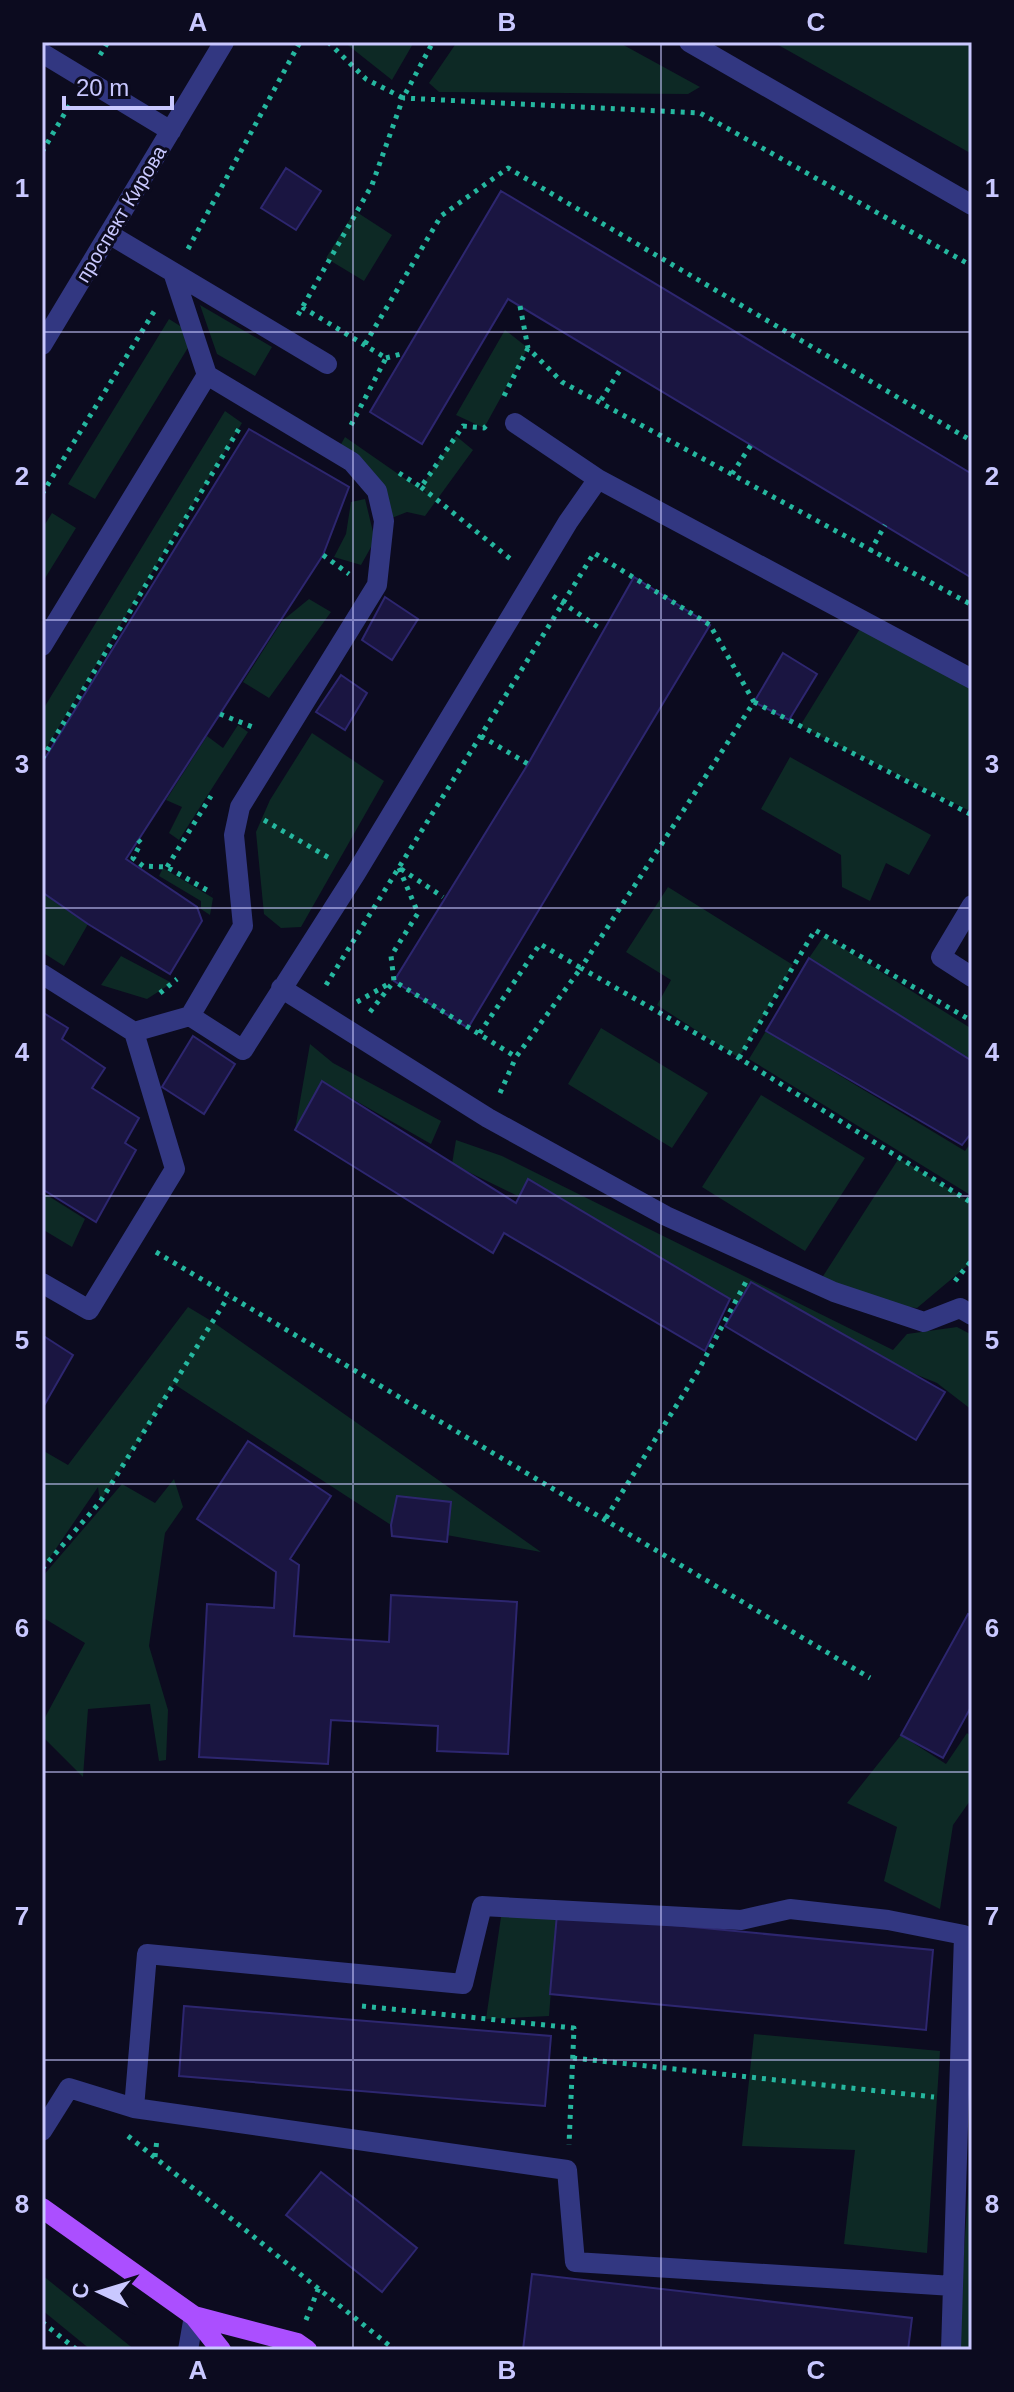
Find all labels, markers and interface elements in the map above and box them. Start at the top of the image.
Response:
text: A [189,7,208,37]
text: B [498,7,516,37]
text: C [807,7,826,37]
scale bar [64,60,172,110]
text: 20 m [76,74,129,101]
street label: проспект Кирова [72,141,171,286]
text: 1 [15,173,29,203]
text: 1 [985,173,999,203]
text: 2 [15,461,29,491]
text: 2 [985,461,999,491]
text: 3 [15,749,29,779]
text: 3 [985,749,999,779]
text: 4 [15,1037,30,1067]
text: 4 [985,1037,1000,1067]
text: 5 [15,1325,29,1355]
text: 5 [985,1325,999,1355]
text: 6 [15,1613,29,1643]
text: 6 [985,1613,999,1643]
text: 7 [15,1901,29,1931]
text: 7 [985,1901,999,1931]
text: 8 [15,2189,29,2219]
text: 8 [985,2189,999,2219]
north arrow [60,2252,140,2332]
text: С [68,2282,94,2299]
text: A [189,2355,208,2385]
text: B [498,2355,516,2385]
text: C [807,2355,826,2385]

